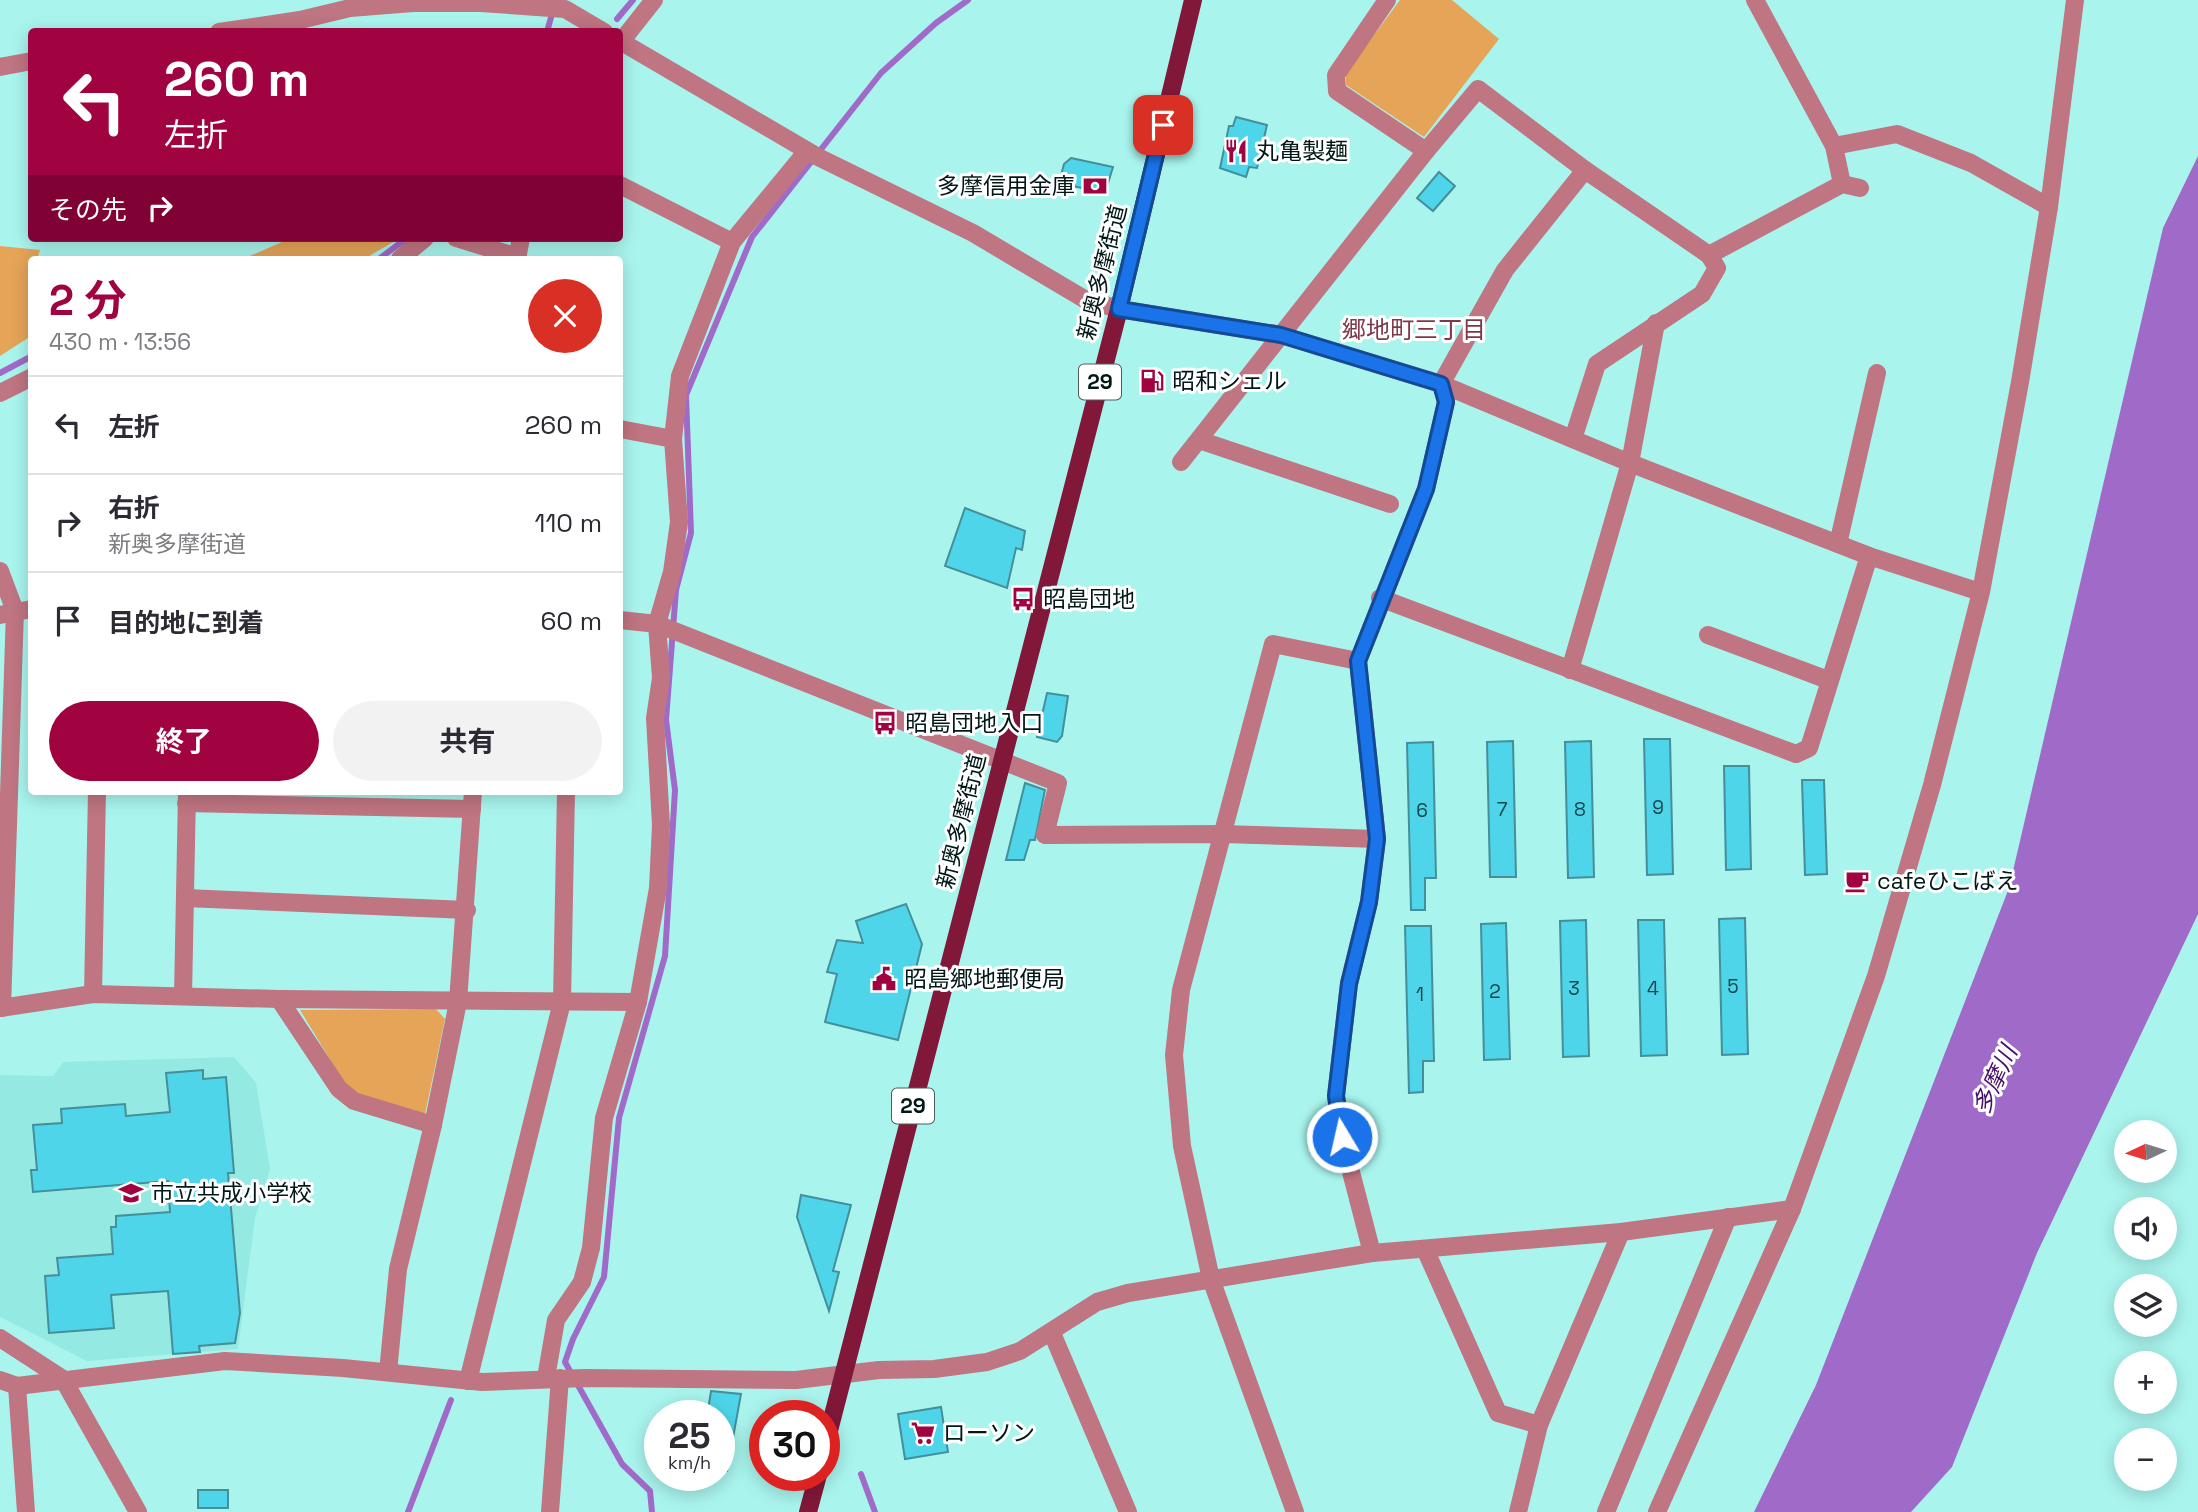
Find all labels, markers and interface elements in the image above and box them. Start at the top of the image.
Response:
text: 260 m [164,48,309,110]
icon: left [49,56,140,147]
pin [1133,95,1193,155]
icon: arrive [1144,106,1182,144]
text: 左折 [164,115,228,155]
place label: 丸亀製麺 [1256,136,1348,166]
restaurant icon: 丸亀製麺 [1222,137,1250,165]
place label: 多摩信用金庫 [937,171,1075,201]
bank icon: 多摩信用金庫 [1081,172,1109,200]
icon: right [141,189,179,227]
text: その先 [49,193,127,227]
street label: 新奥多摩街道 [1071,201,1133,343]
text: 2 分 [49,274,127,327]
button: close [528,279,602,353]
district label: 郷地町三丁目 [1342,314,1486,345]
text: 430 m · 13:56 [49,327,191,357]
road number: 29 [1079,364,1121,400]
place label: 昭和シェル [1172,366,1287,396]
fuel station icon: 昭和シェル [1138,367,1166,395]
icon: left [49,406,87,444]
text: 260 m [525,408,602,442]
text: 左折 [108,410,160,444]
text: 右折 [108,491,160,525]
icon: right [49,504,87,542]
text: 110 m [535,506,602,540]
text: 新奥多摩街道 [108,529,246,559]
place label: 昭島団地 [1043,584,1135,614]
bus stop icon: 昭島団地 [1009,585,1037,613]
icon: arrive [49,602,87,640]
text: 60 m [540,604,602,638]
text: 目的地に到着 [108,606,264,640]
button: 終了 [49,701,319,781]
button: 共有 [333,701,602,781]
place label: 昭島団地入口 [905,708,1043,738]
bus stop icon: 昭島団地入口 [871,709,899,737]
street label: 新奥多摩街道 [930,750,992,892]
house number: 9 [1652,795,1664,820]
house number: 7 [1497,797,1508,822]
house number: 8 [1574,797,1586,822]
house number: 6 [1416,798,1428,823]
place label: cafeひこばえ [1877,866,2018,896]
cafe icon: cafeひこばえ [1843,867,1871,895]
place label: 昭島郷地郵便局 [904,964,1065,994]
public building icon: 昭島郷地郵便局 [870,965,898,993]
house number: 5 [1727,974,1739,999]
house number: 3 [1568,976,1580,1001]
house number: 4 [1647,976,1659,1001]
house number: 2 [1489,979,1501,1004]
house number: 1 [1416,982,1424,1007]
water label: 多摩川 [1965,1038,2025,1119]
road number: 29 [892,1088,934,1124]
position arrow [1305,1100,1379,1174]
north arrow [2114,1120,2177,1183]
map controls [2114,1120,2177,1491]
place label: 市立共成小学校 [151,1178,312,1208]
school or university icon: 市立共成小学校 [117,1179,145,1207]
button: sound [2114,1197,2177,1260]
button: layers [2114,1274,2177,1337]
button: + [2114,1351,2177,1414]
speed limit sign: 30 [749,1400,840,1491]
text: 25 [669,1414,710,1458]
place label: ローソン [943,1418,1035,1448]
supermarket icon: ローソン [909,1419,937,1447]
button: − [2114,1428,2177,1491]
text: km/h [668,1451,711,1474]

